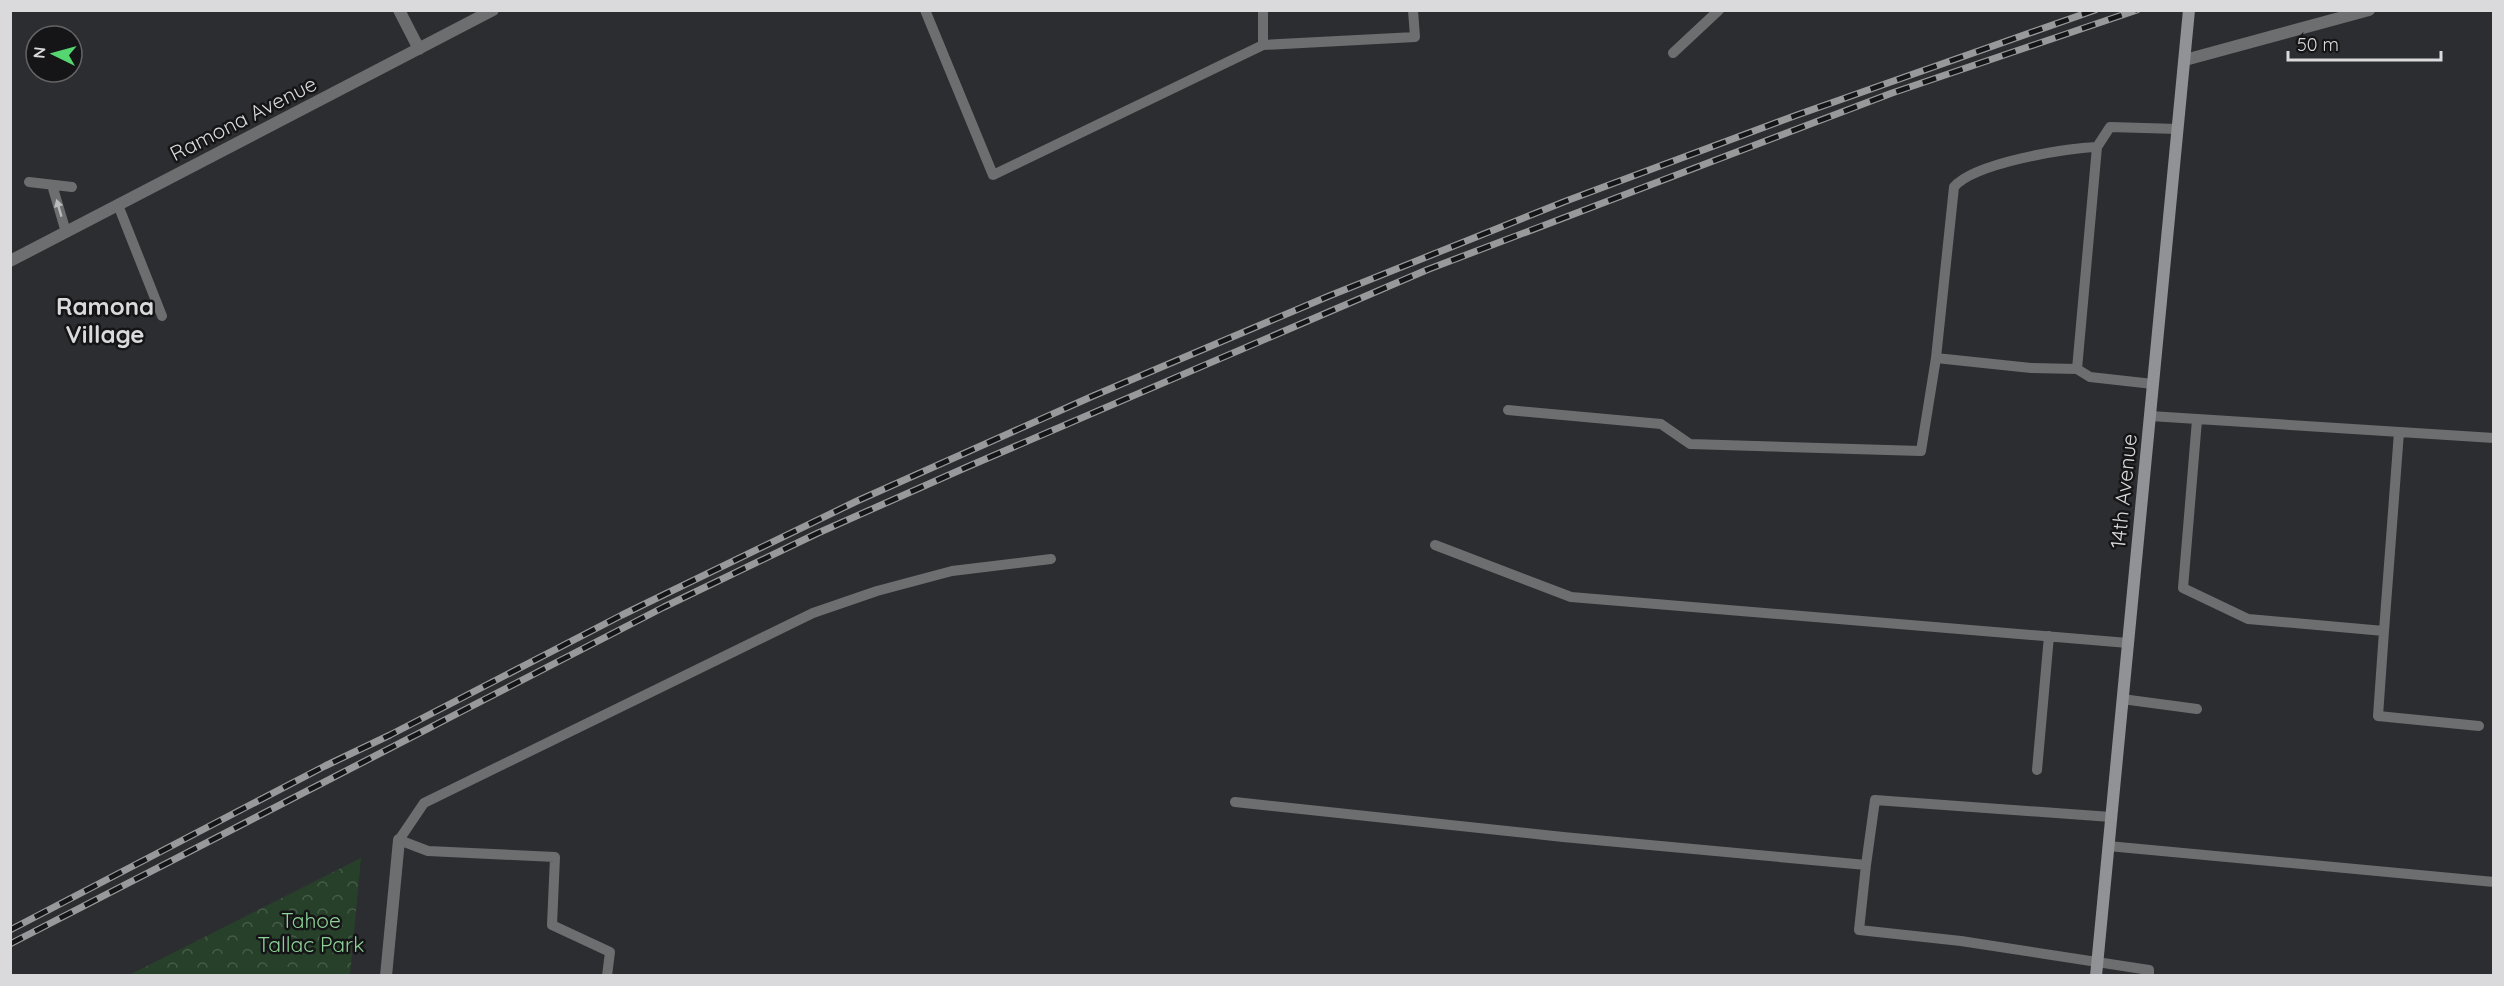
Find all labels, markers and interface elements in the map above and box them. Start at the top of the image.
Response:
north arrow [24,24,84,84]
scale bar [2288,24,2441,62]
text: 50 m [2297,33,2339,56]
text: N [29,46,50,59]
street label: Ramona Avenue [165,70,321,166]
one-way arrow [54,199,63,217]
district label: Ramona Village [56,291,154,349]
street label: 14th Avenue [2104,432,2142,550]
park label: Tahoe Tallac Park [258,907,364,957]

